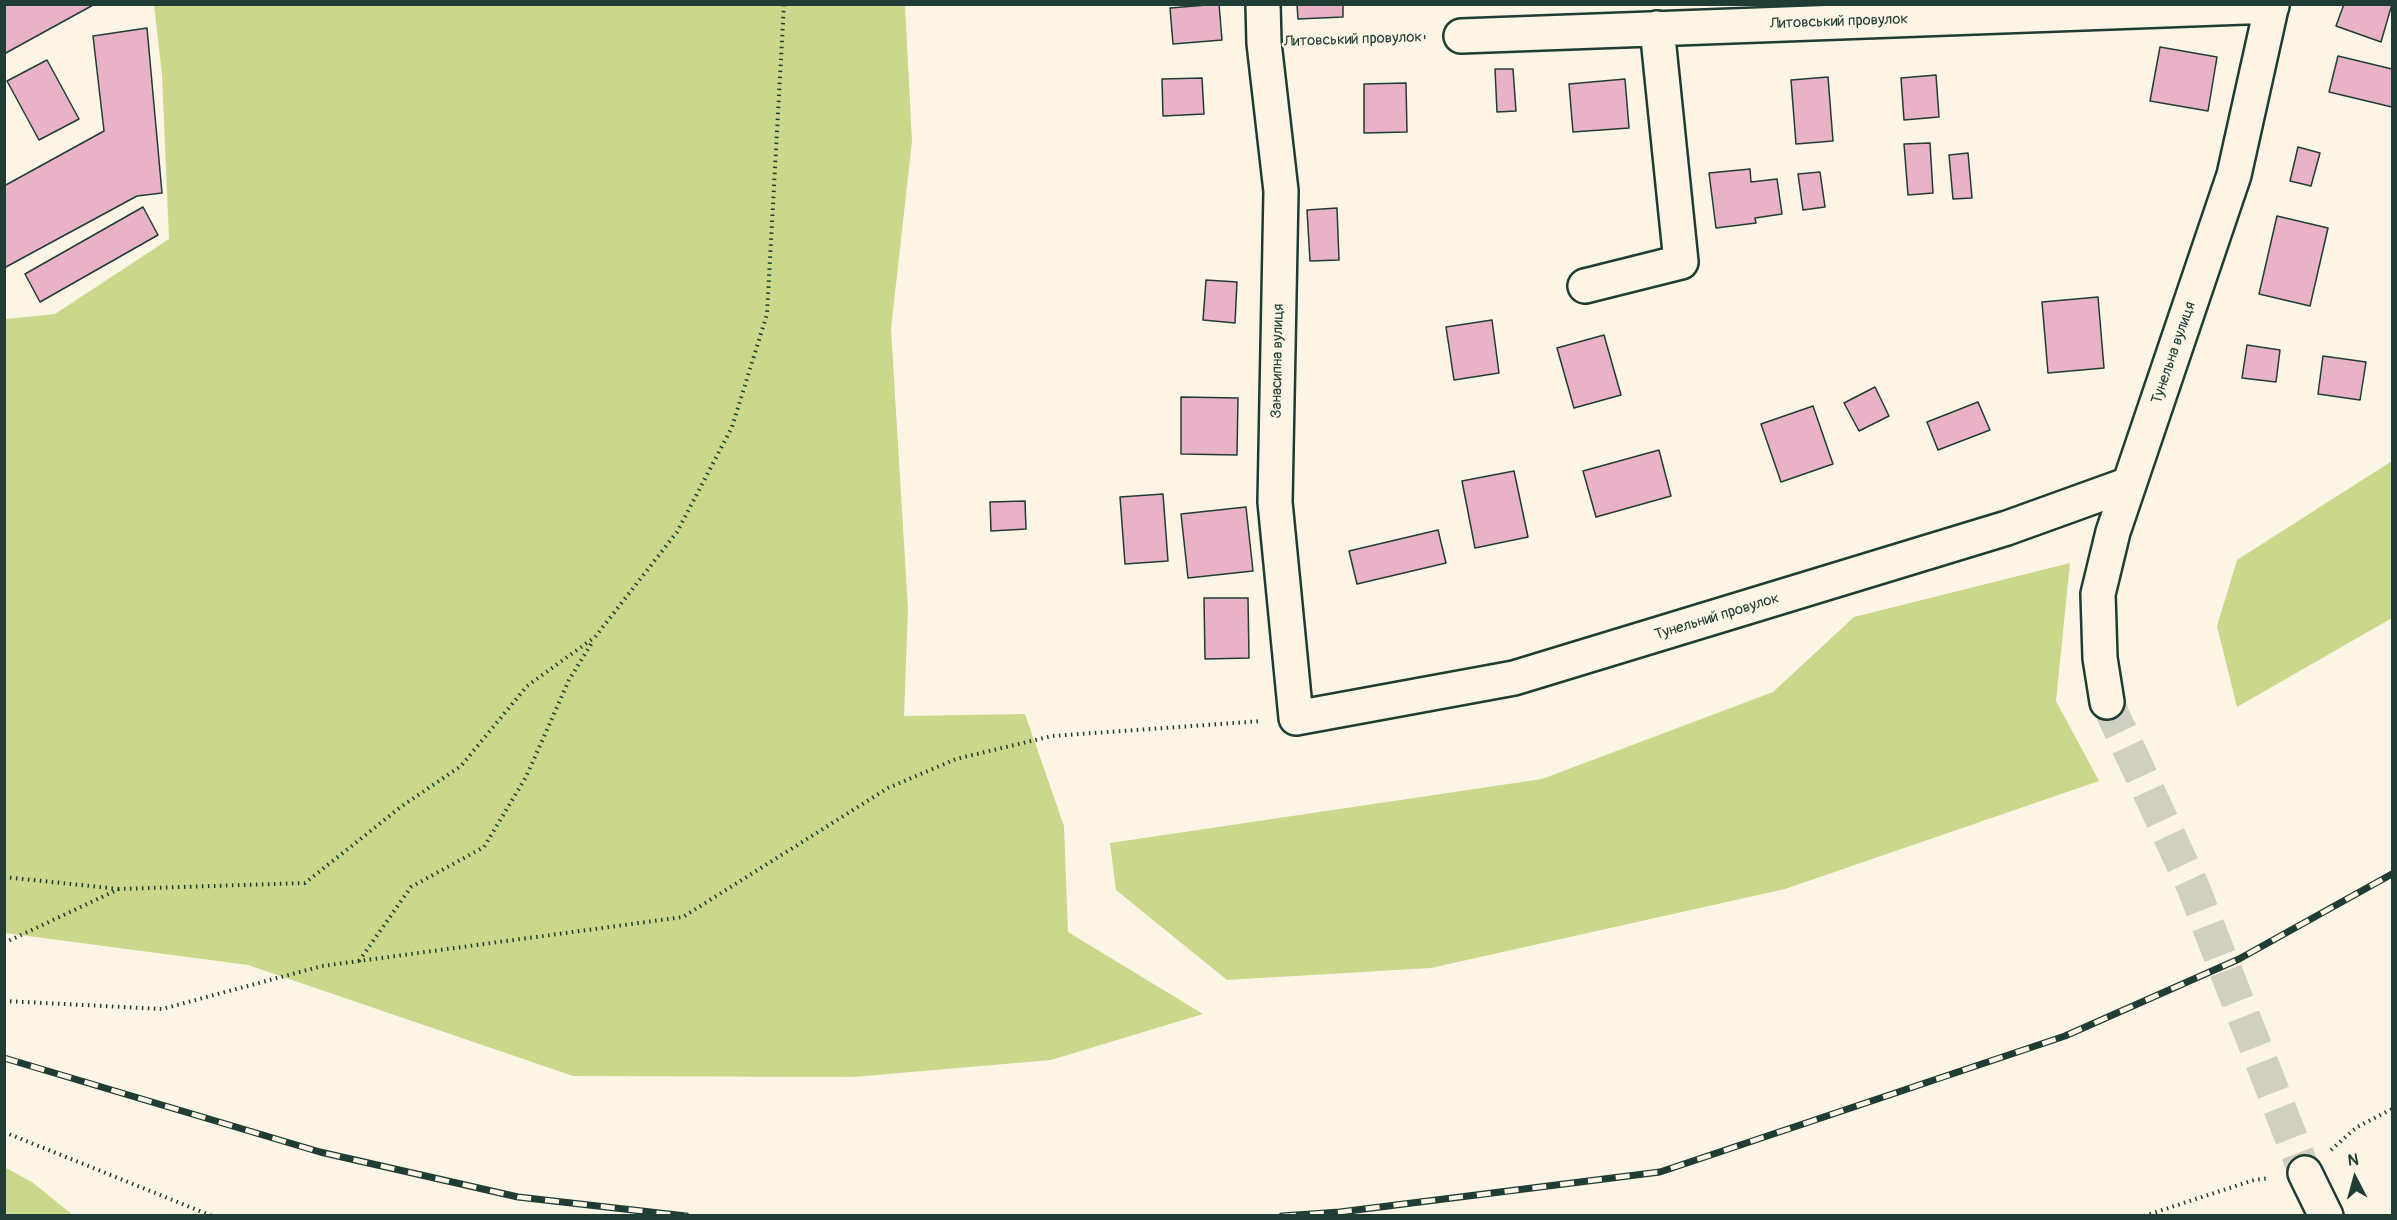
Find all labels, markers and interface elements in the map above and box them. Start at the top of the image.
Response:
street label: Литовський провулок [1770,11,1908,33]
street label: Литовський провулок [1284,29,1422,51]
street label: Тунельна вулиця [2148,300,2200,406]
street label: Занасипна вулиця [1268,303,1288,419]
street label: Тунельний провулок [1653,589,1781,645]
north arrow [2325,1148,2385,1208]
text: N [2347,1150,2360,1171]

